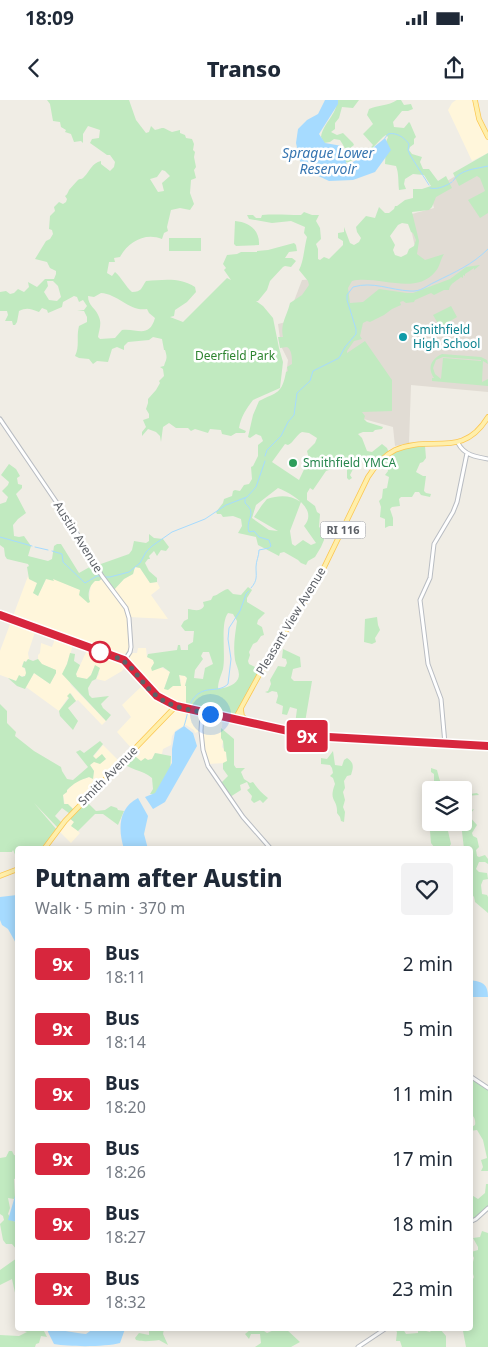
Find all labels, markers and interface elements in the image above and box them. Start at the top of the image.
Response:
text: 18:09 [25,5,74,31]
text: Transo [207,53,281,83]
icon: back [20,54,48,82]
icon: share [440,54,468,82]
water label: Sprague Lower Reservoir [282,143,375,178]
place label: Smithfield High School [413,321,480,352]
marker: Smithfield High School [397,331,409,343]
park label: Deerfield Park [195,347,276,364]
place label: Smithfield YMCA [303,454,397,471]
marker: Smithfield YMCA [287,457,299,469]
street label: Austin Avenue [50,498,107,576]
road number: RI 116 [320,522,366,538]
street label: Pleasant View Avenue [252,564,330,678]
unlabelled marker [89,641,111,663]
your location [198,702,223,727]
line badge: 9x [284,720,330,752]
text: 9x [297,724,317,748]
street label: Smith Avenue [74,742,141,809]
map controls [422,781,472,831]
button: layers [422,781,472,831]
text: Putnam after Austin [35,861,283,894]
button: heart [401,863,453,915]
text: Walk · 5 min · 370 m [35,897,185,919]
text: Bus [105,940,140,966]
text: 2 min [403,951,453,977]
text: 9x [52,952,73,976]
text: 18:11 [105,966,146,988]
text: Bus [105,1005,140,1031]
text: 5 min [403,1016,453,1042]
text: 9x [52,1017,73,1041]
text: 18:14 [105,1031,146,1053]
text: Bus [105,1070,140,1096]
text: 11 min [392,1081,453,1107]
text: 9x [52,1082,73,1106]
text: 18:20 [105,1096,146,1118]
text: Bus [105,1135,140,1161]
text: 17 min [392,1146,453,1172]
text: 9x [52,1147,73,1171]
text: 18:26 [105,1161,146,1183]
text: Bus [105,1200,140,1226]
text: 18 min [392,1211,453,1237]
text: 9x [52,1212,73,1236]
text: 18:27 [105,1226,146,1248]
text: Bus [105,1265,140,1291]
text: 23 min [392,1276,453,1302]
text: 9x [52,1277,73,1301]
text: 18:32 [105,1291,146,1313]

